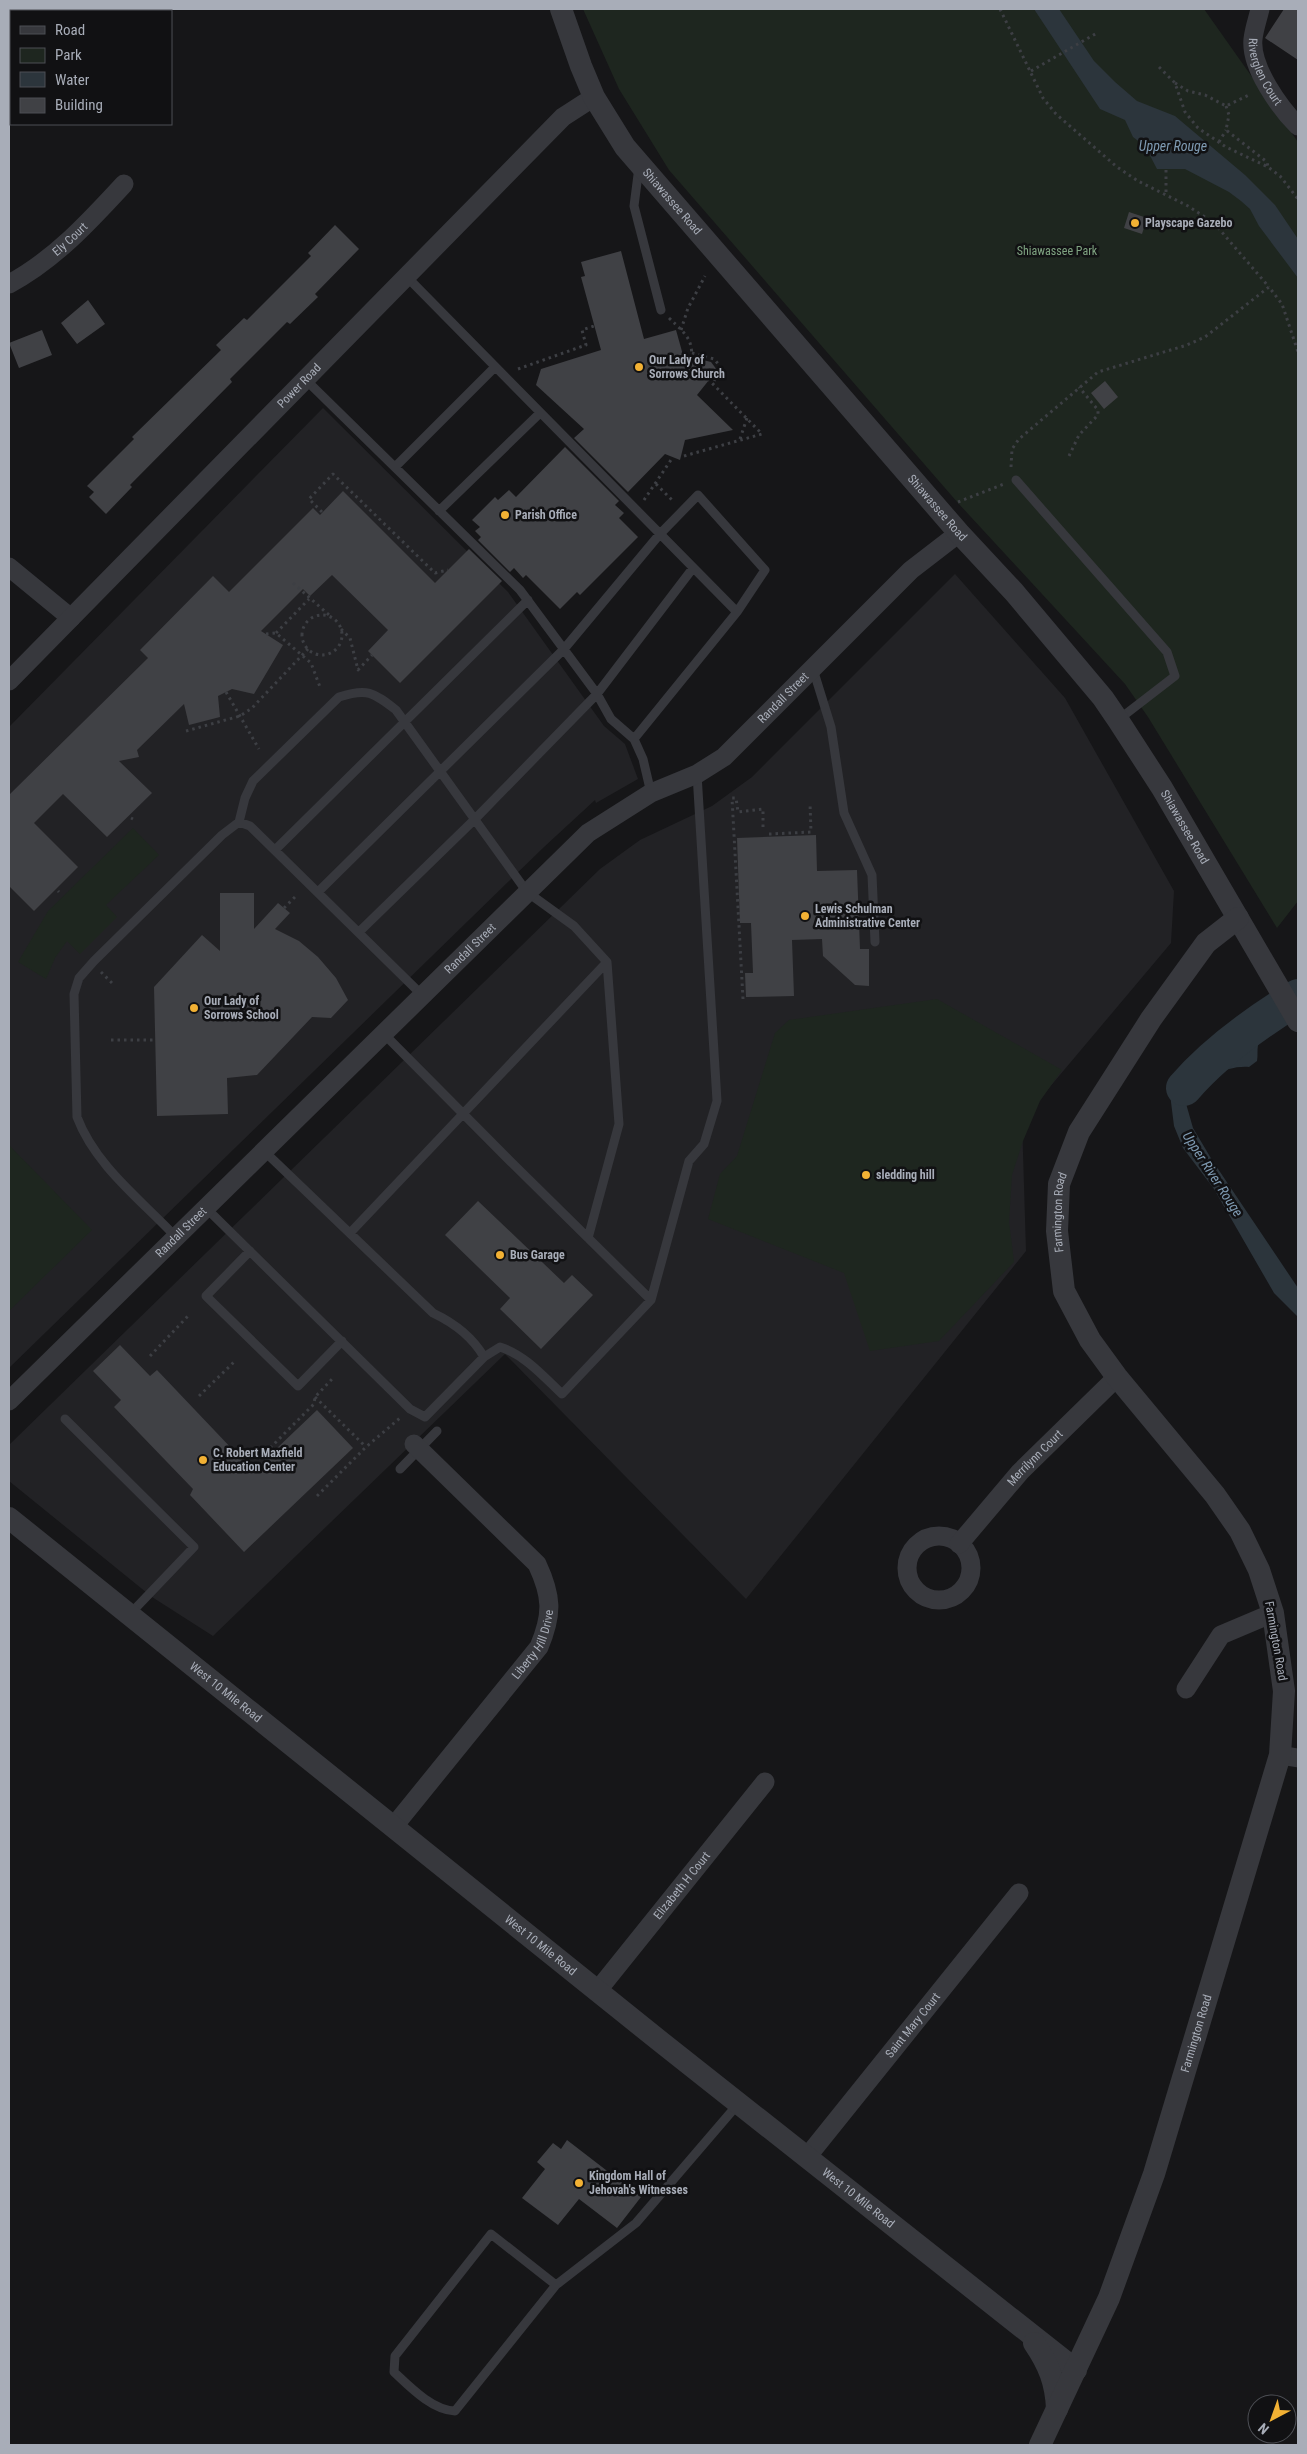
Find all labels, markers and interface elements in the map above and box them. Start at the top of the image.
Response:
legend [10,10,172,125]
text: Road [55,21,85,39]
street label: Riverglen Court [1246,38,1285,108]
text: Park [55,46,82,64]
text: Water [55,71,90,89]
text: Building [55,96,103,114]
water label: Upper Rouge [1139,138,1207,154]
street label: Shiawassee Road [640,166,705,238]
place label: Playscape Gazebo [1145,216,1233,230]
marker: Playscape Gazebo [1129,217,1141,229]
street label: Ely Court [50,219,91,259]
park label: Shiawassee Park [1017,244,1098,258]
place label: Our Lady of Sorrows Church [649,353,725,381]
street label: Power Road [274,361,324,411]
marker: Our Lady of Sorrows Church [633,361,645,373]
street label: Shiawassee Road [905,472,970,544]
place label: Parish Office [515,508,577,522]
marker: Parish Office [499,509,511,521]
street label: Randall Street [755,669,812,726]
street label: Shiawassee Road [1158,787,1212,866]
place label: Lewis Schulman Administrative Center [815,902,920,930]
marker: Lewis Schulman Administrative Center [799,910,811,922]
street label: Randall Street [442,920,499,977]
place label: Our Lady of Sorrows School [204,994,279,1022]
marker: Our Lady of Sorrows School [188,1002,200,1014]
water label: Upper River Rouge [1180,1129,1246,1219]
place label: sledding hill [876,1168,935,1182]
marker: sledding hill [860,1169,872,1181]
street label: Farmington Road [1050,1170,1070,1253]
street label: Randall Street [153,1204,210,1260]
place label: Bus Garage [510,1248,565,1262]
marker: Bus Garage [494,1249,506,1261]
street label: Merrilynn Court [1004,1427,1066,1489]
place label: C. Robert Maxfield Education Center [213,1446,303,1474]
marker: C. Robert Maxfield Education Center [197,1454,209,1466]
street label: Farmington Road [1262,1600,1290,1682]
street label: Liberty Hill Drive [509,1609,556,1682]
street label: West 10 Mile Road [187,1659,264,1725]
street label: Elizabeth H Court [651,1849,713,1922]
street label: West 10 Mile Road [502,1912,579,1978]
street label: Saint Mary Court [882,1990,943,2061]
street label: Farmington Road [1178,1993,1215,2074]
street label: West 10 Mile Road [819,2165,897,2231]
place label: Kingdom Hall of Jehovah's Witnesses [589,2169,688,2197]
marker: Kingdom Hall of Jehovah's Witnesses [573,2177,585,2189]
north arrow [1247,2394,1297,2444]
text: N [1255,2420,1272,2438]

